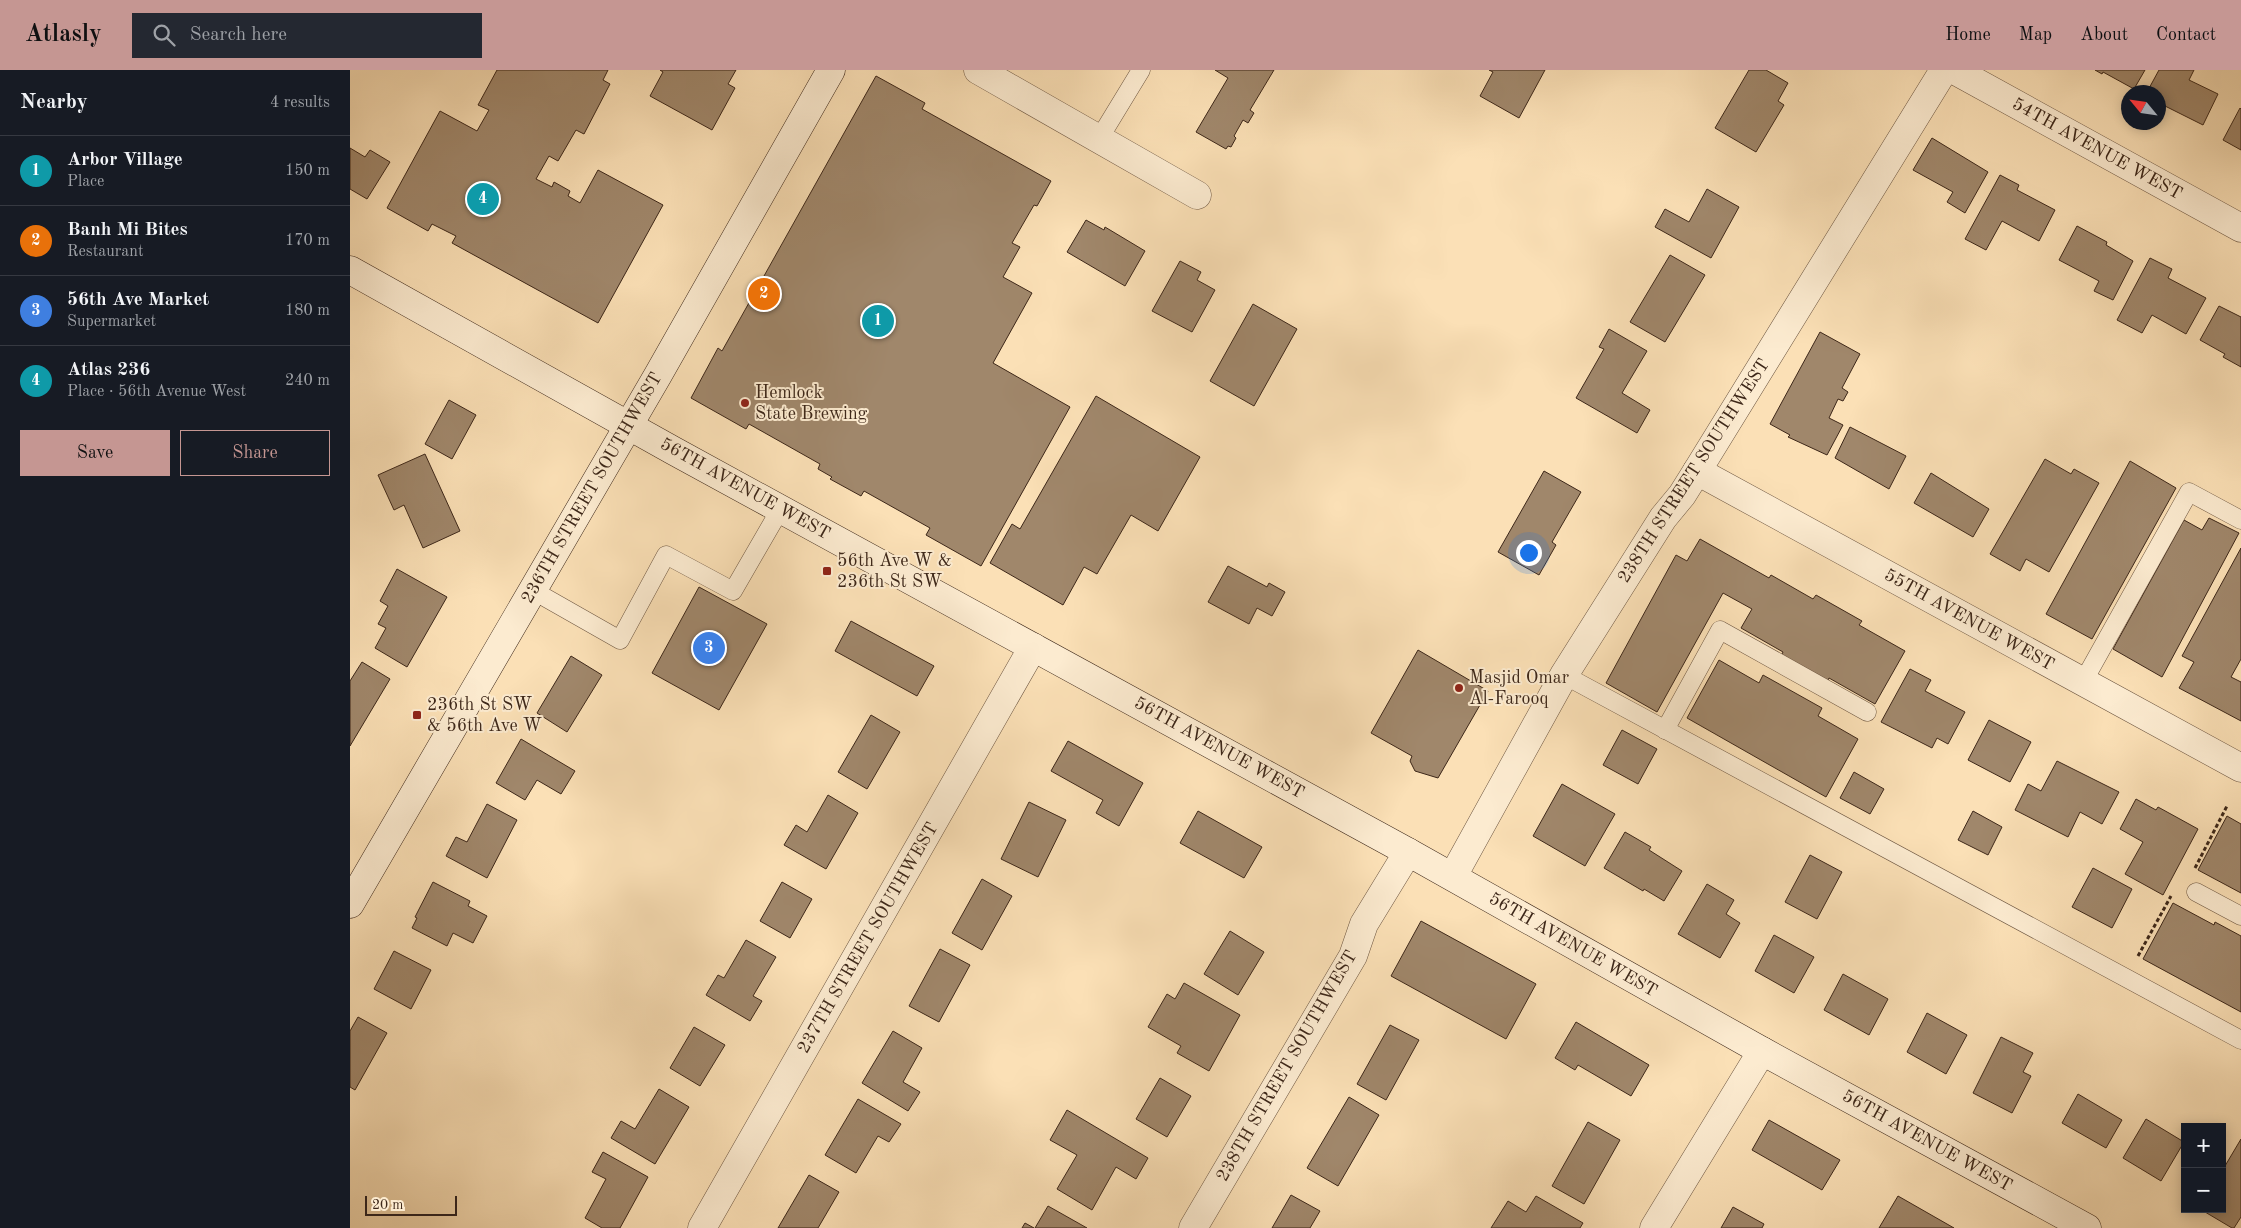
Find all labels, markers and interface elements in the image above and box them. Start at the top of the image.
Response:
search box [132,13,482,58]
icon: search [150,21,178,49]
text: Atlasly [25,23,102,47]
text: Search here [190,26,287,45]
text: Home [1945,26,1991,44]
text: Map [2019,26,2052,44]
text: About [2080,26,2128,44]
text: Contact [2156,26,2216,44]
north arrow [2121,85,2166,130]
text: Nearby [20,92,88,113]
text: 4 results [270,95,330,111]
street label: 54TH AVENUE WEST [2009,95,2185,203]
text: Arbor Village [67,151,183,170]
text: 1 [31,163,41,179]
text: 150 m [285,163,330,179]
text: Place [67,174,104,190]
pin: 4 [467,180,499,218]
text: Banh Mi Bites [67,221,188,240]
text: 2 [31,233,41,249]
text: 170 m [285,233,330,249]
text: Restaurant [67,244,144,260]
pin: 2 [748,275,780,313]
text: 56th Ave Market [67,291,209,310]
pin: 1 [862,302,894,340]
text: 3 [31,303,41,319]
text: 180 m [285,303,330,319]
text: Supermarket [67,314,156,330]
street label: 238TH STREET SOUTHWEST [1615,356,1773,586]
text: Atlas 236 [67,361,150,380]
street label: 236TH STREET SOUTHWEST [518,370,666,606]
text: 4 [31,373,41,389]
text: 240 m [285,373,330,389]
text: Place · 56th Avenue West [67,384,246,400]
place label: Hemlock State Brewing [755,384,868,423]
marker: Hemlock State Brewing [739,397,751,409]
button: Save [20,430,170,476]
button: Share [180,430,330,476]
street label: 56TH AVENUE WEST [657,435,833,543]
your location [1516,540,1542,566]
place label: 56th Ave W & 236th St SW [837,552,952,591]
marker: 56th Ave W & 236th St SW [821,565,833,577]
street label: 55TH AVENUE WEST [1881,566,2057,674]
pin: 3 [693,629,725,667]
place label: Masjid Omar Al-Farooq [1469,669,1570,708]
marker: Masjid Omar Al-Farooq [1453,682,1465,694]
street label: 56TH AVENUE WEST [1131,694,1307,802]
place label: 236th St SW & 56th Ave W [427,696,542,735]
marker: 236th St SW & 56th Ave W [411,709,423,721]
street label: 237TH STREET SOUTHWEST [794,820,942,1056]
street label: 56TH AVENUE WEST [1486,889,1660,1001]
street label: 238TH STREET SOUTHWEST [1213,948,1361,1184]
street label: 56TH AVENUE WEST [1839,1087,2015,1195]
map controls [2181,1123,2226,1213]
button: + [2181,1123,2226,1168]
button: − [2181,1168,2226,1213]
scale bar [365,1193,458,1216]
text: 20 m [372,1198,403,1212]

